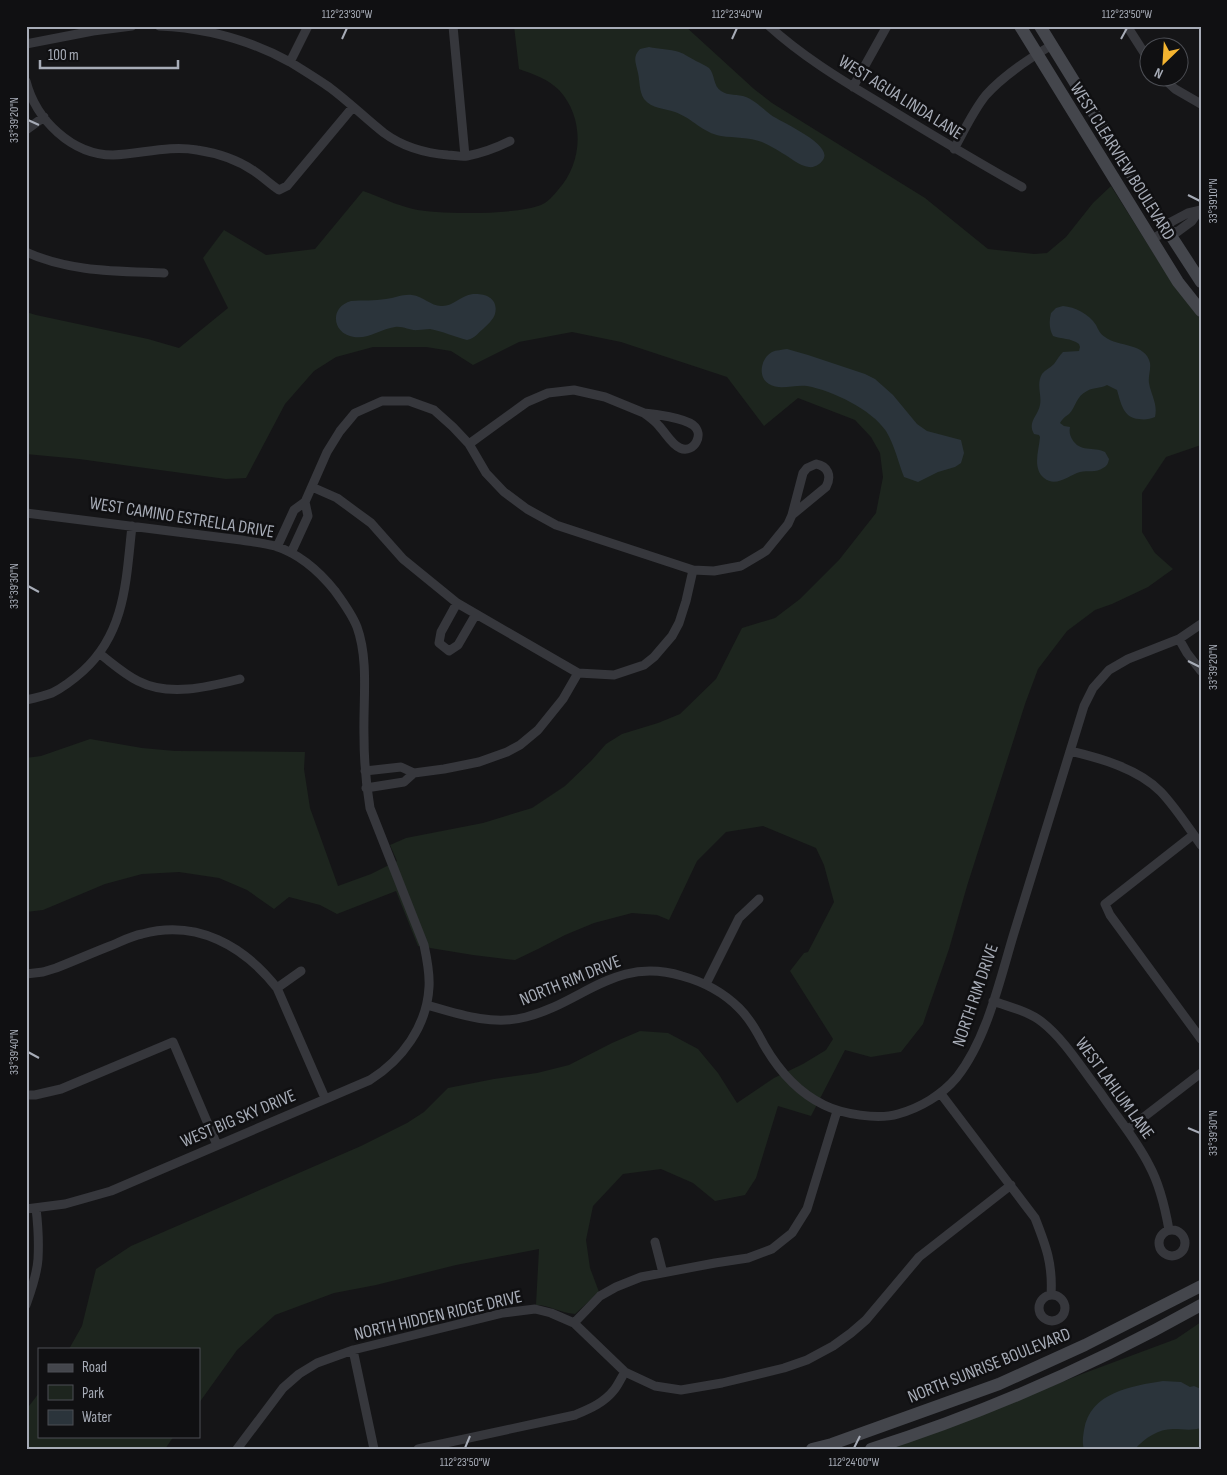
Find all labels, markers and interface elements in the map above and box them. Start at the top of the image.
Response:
text: 112°23'30"W [322,7,372,22]
text: 112°23'40"W [712,7,762,22]
text: 112°23'50"W [1102,7,1152,22]
scale bar [40,38,178,70]
north arrow [1140,38,1190,88]
text: 100 m [48,46,79,65]
street label: WEST AGUA LINDA LANE [835,51,967,144]
text: N [1152,64,1166,83]
street label: WEST CLEARVIEW BOULEVARD [1066,79,1180,244]
text: 33°39'20"N [7,97,22,143]
text: 33°39'10"N [1206,178,1221,224]
street label: WEST CAMINO ESTRELLA DRIVE [88,492,276,542]
text: 33°39'30"N [7,563,22,609]
text: 33°39'20"N [1206,644,1221,690]
street label: NORTH RIM DRIVE [948,941,1003,1049]
street label: NORTH RIM DRIVE [517,951,624,1010]
text: 33°39'40"N [7,1029,22,1075]
street label: WEST LAHLUM LANE [1071,1033,1159,1143]
street label: WEST BIG SKY DRIVE [177,1085,299,1152]
text: 33°39'30"N [1206,1110,1221,1156]
street label: NORTH HIDDEN RIDGE DRIVE [352,1286,524,1345]
street label: NORTH SUNRISE BOULEVARD [905,1323,1074,1408]
legend [38,1348,200,1438]
text: Road [82,1358,107,1377]
text: Park [82,1384,104,1403]
text: Water [82,1408,113,1427]
text: 112°23'50"W [440,1455,490,1470]
text: 112°24'00"W [829,1455,880,1470]

